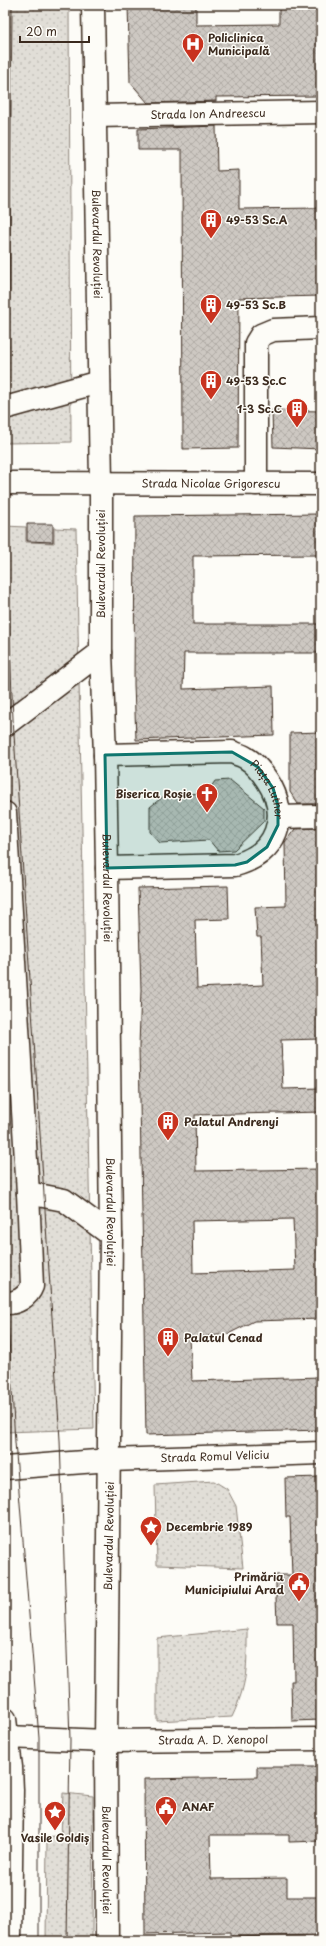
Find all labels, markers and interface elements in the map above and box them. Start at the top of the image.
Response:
scale bar [20,18,89,44]
text: 20 m [26,22,57,40]
place label: Policlinica Municipală [208,29,270,59]
hospital icon: Policlinica Municipală [180,31,206,64]
street label: Strada Ion Andreescu [150,104,266,123]
street label: Bulevardul Revoluției [88,189,107,299]
building icon: 49-53 Sc.A [198,207,224,240]
place label: 49-53 Sc.A [226,211,288,228]
building icon: 49-53 Sc.B [198,292,224,325]
place label: 49-53 Sc.B [226,296,287,313]
building icon: 49-53 Sc.C [198,368,224,401]
place label: 49-53 Sc.C [226,372,287,389]
building icon: 1-3 Sc.C [284,396,310,429]
place label: 1-3 Sc.C [237,400,282,417]
street label: Strada Nicolae Grigorescu [142,474,280,492]
street label: Bulevardul Revoluției [92,509,109,619]
street label: Piața Luther [246,755,288,820]
church icon: Biserica Roșie [194,781,220,814]
place label: Biserica Roșie [115,785,192,802]
street label: Bulevardul Revoluției [98,833,117,943]
building icon: Palatul Andrenyi [155,1109,181,1142]
place label: Palatul Andrenyi [184,1113,279,1130]
street label: Bulevardul Revoluției [102,1157,120,1267]
building icon: Palatul Cenad [155,1325,181,1358]
place label: Palatul Cenad [184,1329,263,1346]
street label: Strada Romul Veliciu [160,1446,270,1466]
street label: Bulevardul Revoluției [99,1481,118,1591]
place icon: Decembrie 1989 [138,1514,164,1547]
place label: Decembrie 1989 [166,1518,253,1535]
place label: Primăria Municipiului Arad [185,1568,285,1598]
public building icon: Primăria Municipiului Arad [286,1570,312,1603]
street label: Strada A. D. Xenopol [158,1730,268,1749]
public building icon: ANAF [153,1794,179,1827]
place label: ANAF [182,1798,215,1815]
place icon: Vasile Goldiș [42,1799,68,1832]
street label: Bulevardul Revoluției [98,1805,116,1914]
place label: Vasile Goldiș [21,1829,89,1846]

